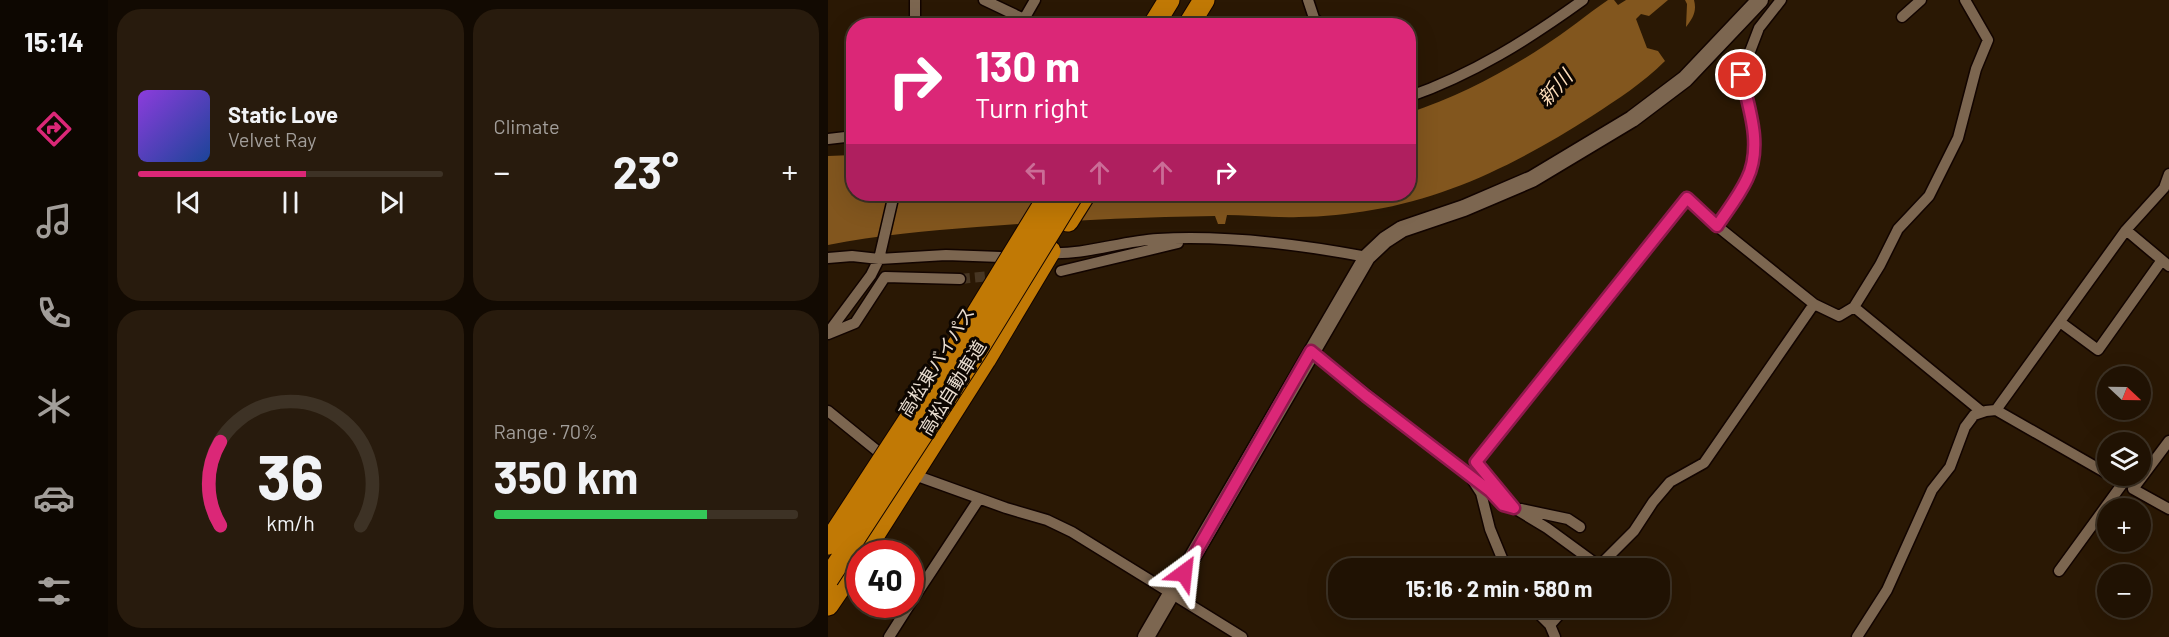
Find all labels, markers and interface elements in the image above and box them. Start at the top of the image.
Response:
text: 15:14 [24,25,84,57]
text: 130 m [975,40,1080,90]
icon: right [876,42,954,120]
pin [1715,49,1766,100]
icon: arrive [1724,58,1757,91]
water label: 新川 [1532,63,1578,110]
text: Turn right [975,91,1089,123]
text: Static Love [228,101,338,127]
icon: directions [33,108,75,150]
text: Climate [494,114,560,138]
text: Velvet Ray [228,127,317,151]
text: 23° [613,144,679,198]
text: − [494,151,510,191]
text: + [781,151,798,191]
icon: left [1020,156,1053,189]
icon: ahead [1083,156,1116,189]
icon: ahead [1146,156,1179,189]
icon: right [1209,156,1242,189]
icon: previous [172,186,205,219]
icon: pause [274,186,307,219]
icon: next [375,186,408,219]
icon: music [33,200,75,242]
icon: phone [33,292,75,334]
street label: 高松東バイパス [894,302,979,421]
street label: 高松自動車道 [914,336,990,439]
north arrow [2097,366,2151,420]
map controls [2097,366,2151,618]
icon: climate [33,385,75,427]
text: Range · 70% [494,419,598,443]
button: layers [2097,432,2151,486]
text: 36 [257,438,324,512]
text: 350 km [494,449,638,503]
icon: car [33,477,75,519]
button: + [2097,498,2151,552]
text: km/h [266,510,315,535]
speed limit sign: 40 [846,540,924,618]
position arrow [1152,541,1216,605]
button: − [2097,564,2151,618]
icon: filters [33,570,75,612]
text: 15:16 · 2 min · 580 m [1405,575,1593,601]

